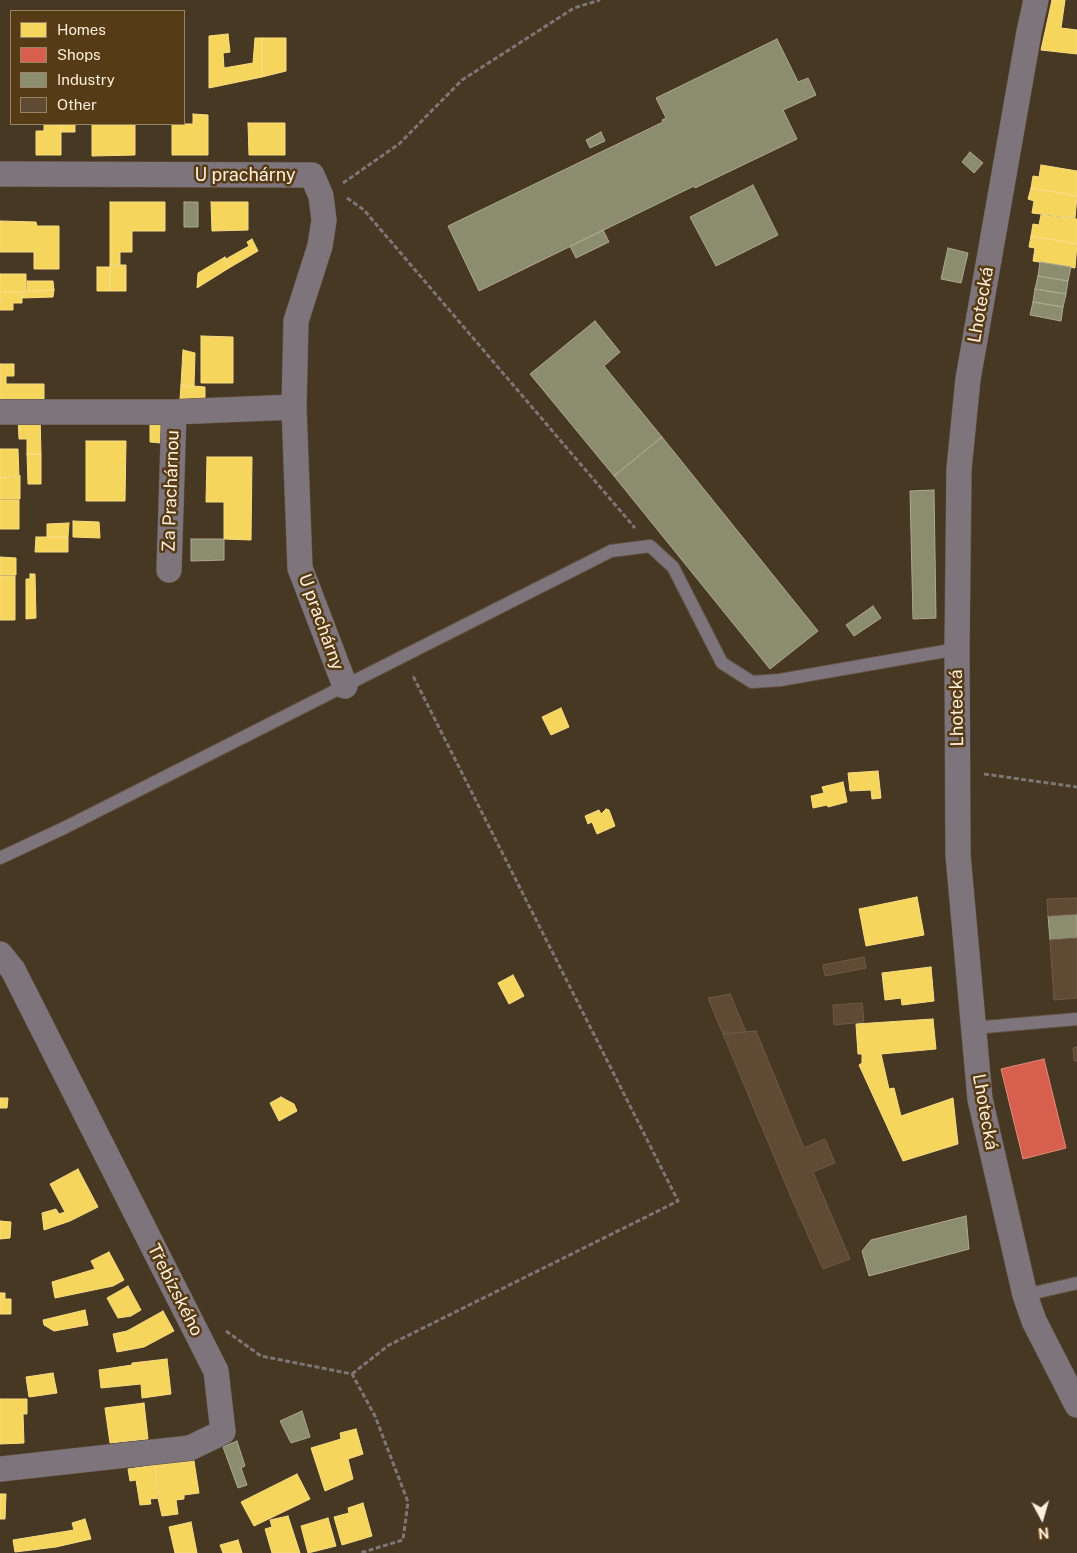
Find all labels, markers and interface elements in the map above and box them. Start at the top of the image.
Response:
legend [10,10,185,125]
text: Homes [57,21,106,38]
text: Shops [57,46,101,63]
text: Industry [57,71,115,88]
text: Other [57,96,97,113]
street label: U prachárny [194,164,296,186]
street label: Lhotecká [964,265,998,345]
street label: Za Prachárnou [158,430,184,552]
street label: U prachárny [294,571,348,673]
street label: Lhotecká [946,669,968,747]
street label: Lhotecká [968,1072,1002,1152]
street label: Třebízského [143,1240,207,1340]
north arrow [1017,1493,1067,1543]
text: N [1037,1524,1050,1541]

